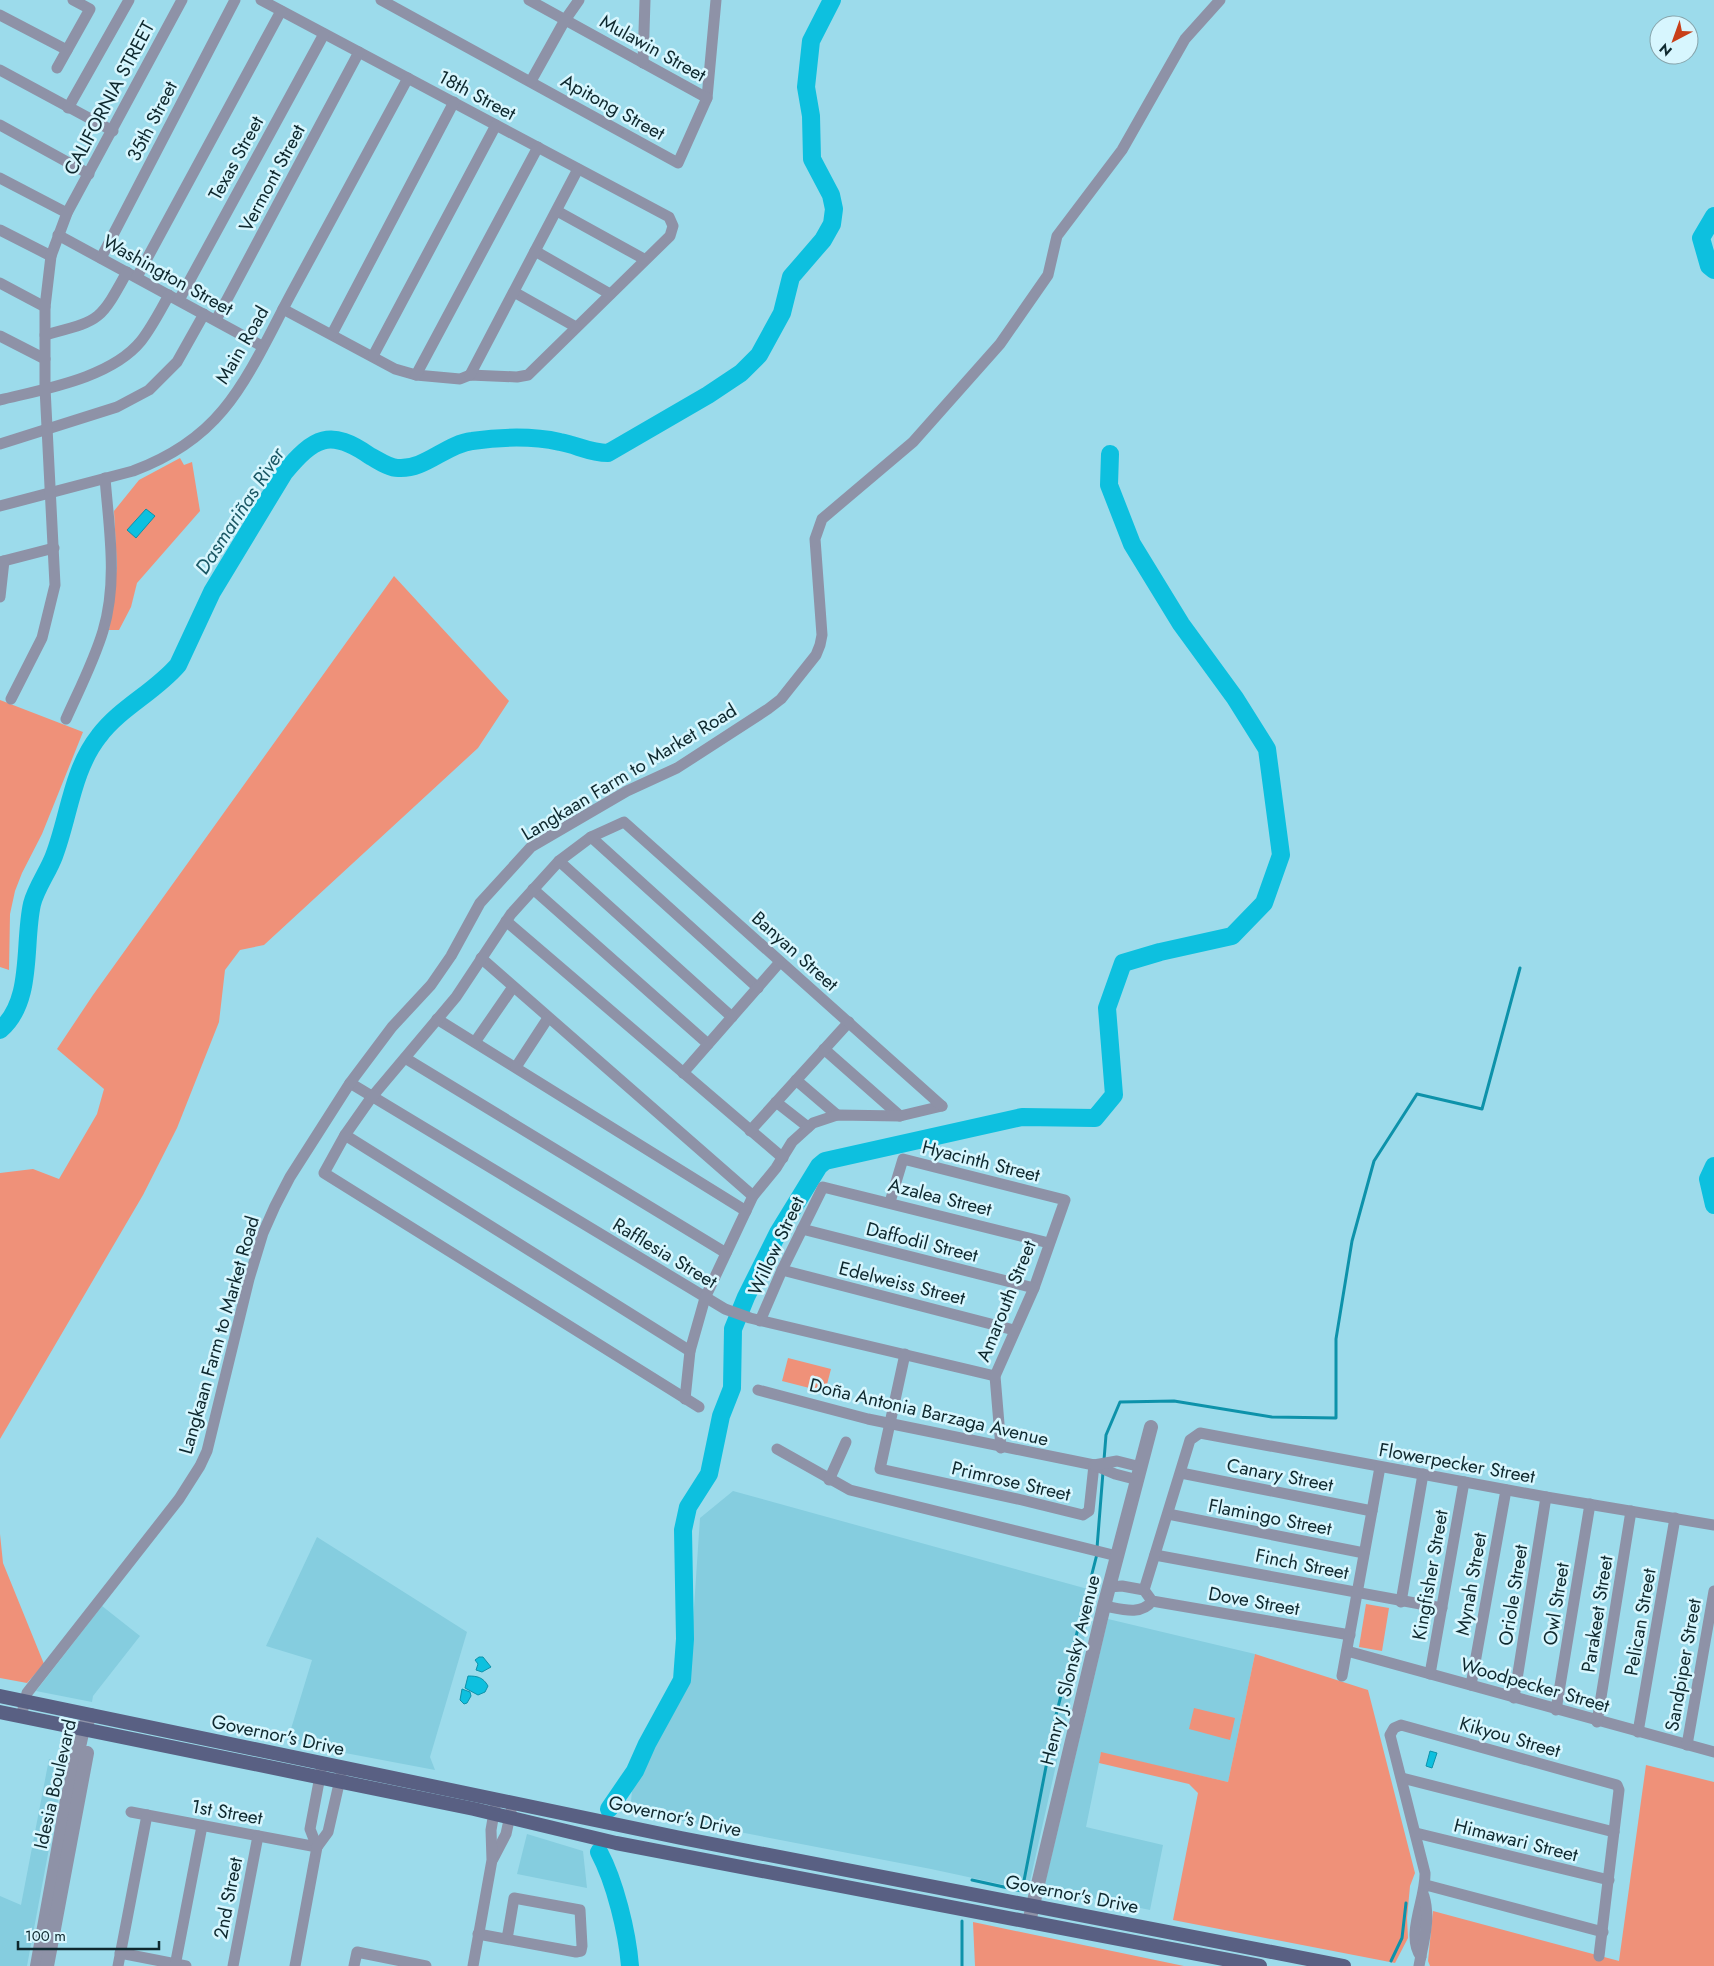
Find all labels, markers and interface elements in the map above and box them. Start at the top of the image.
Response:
street label: Mulawin Street [595,8,711,89]
north arrow [1649,15,1699,65]
street label: CALIFORNIA STREET [57,16,161,180]
text: N [1655,39,1676,61]
street label: 18th Street [433,63,521,127]
street label: Apitong Street [556,67,670,147]
street label: 35th Street [120,76,184,166]
street label: Texas Street [202,111,270,205]
street label: Vermont Street [232,119,312,236]
street label: Washington Street [98,228,238,322]
street label: Main Road [209,301,275,389]
water label: Dasmariñas River [188,441,293,580]
street label: Langkaan Farm to Market Road [516,697,742,847]
street label: Banyan Street [746,905,845,997]
street label: Hyacinth Street [919,1133,1043,1189]
street label: Azalea Street [885,1171,995,1223]
street label: Willow Street [741,1192,811,1300]
street label: Rafflesia Street [608,1211,723,1295]
street label: Langkaan Farm to Market Road [172,1213,266,1457]
street label: Daffodil Street [863,1215,981,1269]
street label: Amarouth Street [969,1236,1043,1366]
street label: Edelweiss Street [836,1254,968,1312]
street label: Doña Antonia Barzaga Avenue [807,1371,1052,1453]
street label: Flowerpecker Street [1377,1436,1538,1490]
street label: Canary Street [1225,1451,1336,1499]
street label: Primrose Street [949,1454,1074,1508]
street label: Flamingo Street [1206,1492,1334,1542]
street label: Kingfisher Street [1405,1507,1455,1642]
street label: Mynah Street [1449,1530,1493,1637]
street label: Finch Street [1253,1542,1351,1586]
street label: Oriole Street [1492,1542,1534,1647]
street label: Parakeet Street [1574,1553,1620,1674]
street label: Owl Street [1536,1560,1576,1647]
street label: Pelican Street [1617,1566,1663,1678]
street label: Henry J. Slonsky Avenue [1033,1572,1107,1768]
street label: Dove Street [1206,1580,1302,1622]
street label: Sandpiper Street [1658,1596,1708,1733]
street label: Woodpecker Street [1457,1651,1613,1719]
street label: Governor's Drive [209,1708,347,1762]
street label: Kikyou Street [1456,1710,1564,1764]
street label: Idesia Boulevard [27,1716,83,1852]
street label: Governor's Drive [606,1789,744,1843]
street label: 1st Street [189,1792,265,1832]
street label: Himawari Street [1451,1812,1581,1869]
street label: 2nd Street [207,1854,249,1941]
street label: Governor's Drive [1003,1868,1141,1920]
scale bar [18,1918,159,1950]
text: 100 m [25,1925,66,1947]

